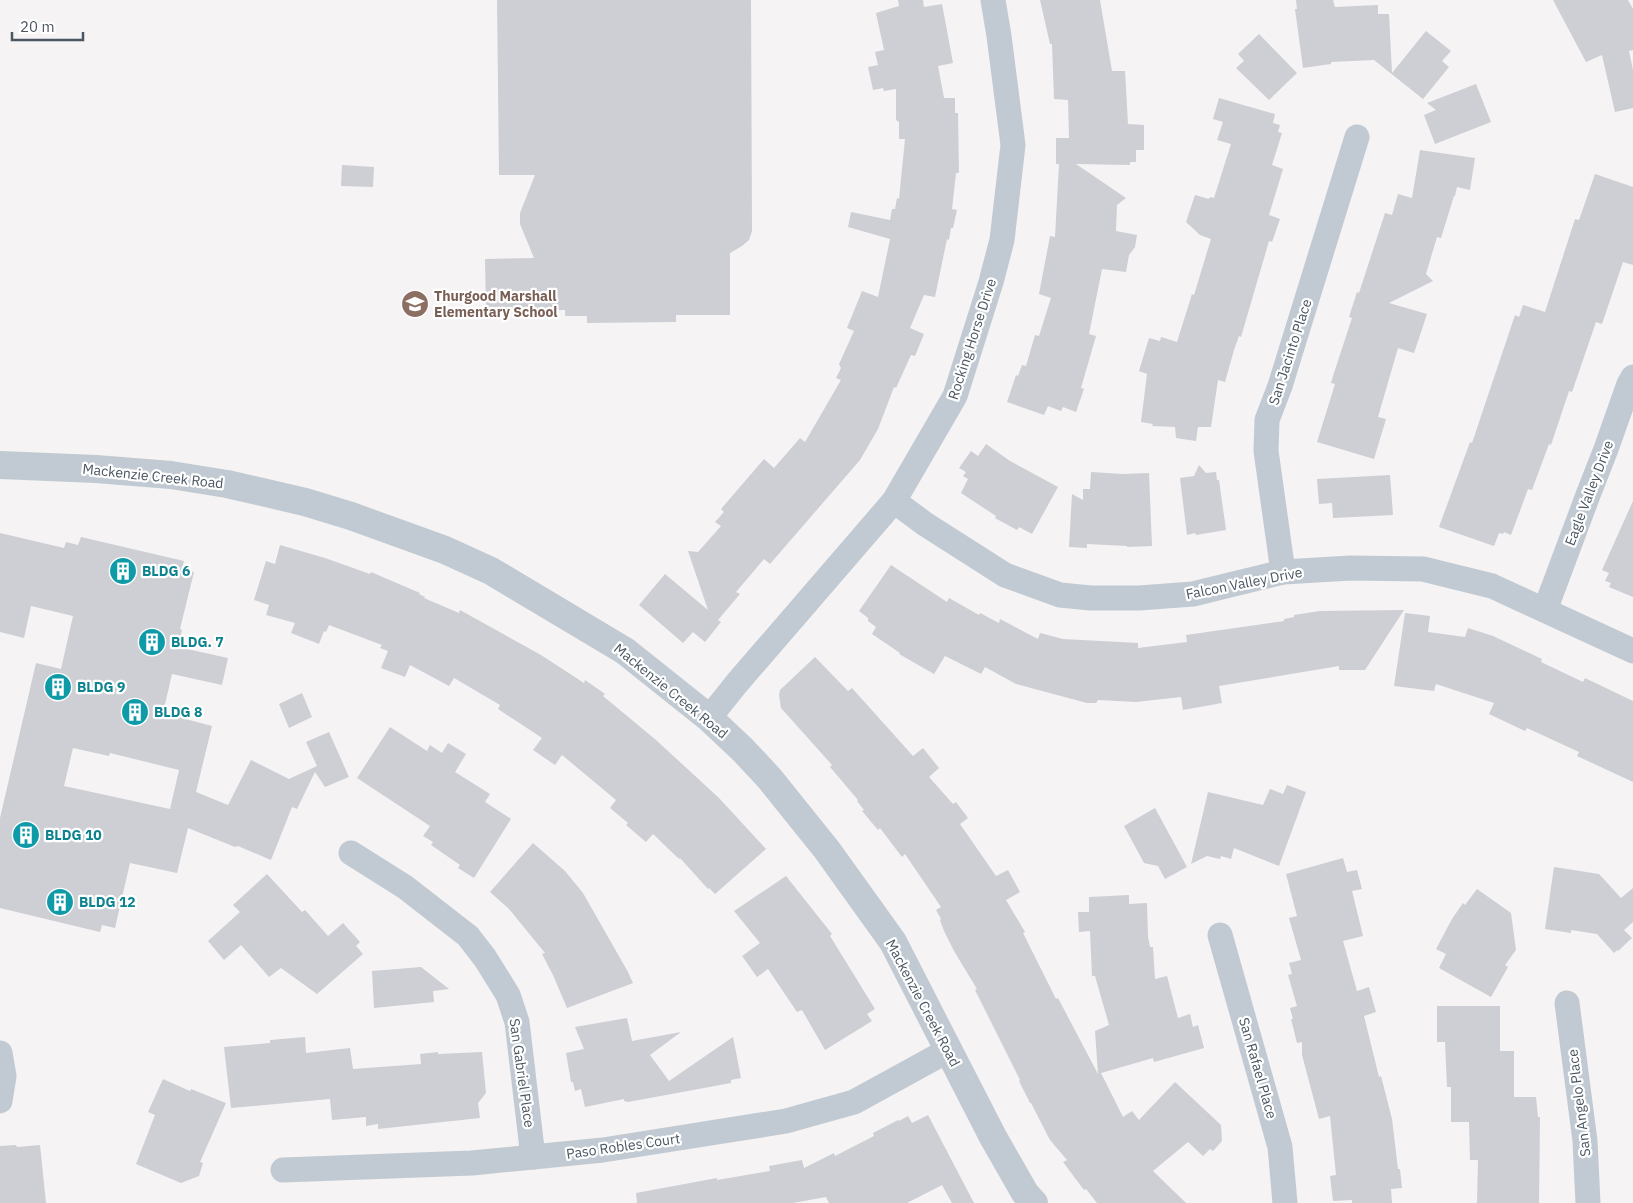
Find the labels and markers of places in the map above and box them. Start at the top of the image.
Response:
place label: Thurgood Marshall Elementary School [434,287,558,321]
school or university icon: Thurgood Marshall Elementary School [400,289,430,319]
building icon: BLDG 6 [108,556,138,586]
place label: BLDG 6 [142,562,190,580]
building icon: BLDG. 7 [137,627,167,657]
place label: BLDG. 7 [171,633,224,651]
building icon: BLDG 9 [43,672,73,702]
place label: BLDG 9 [77,678,125,696]
building icon: BLDG 8 [120,697,150,727]
place label: BLDG 8 [154,703,202,721]
building icon: BLDG 10 [11,820,41,850]
place label: BLDG 10 [45,826,102,844]
building icon: BLDG 12 [45,887,75,917]
place label: BLDG 12 [79,893,136,911]

